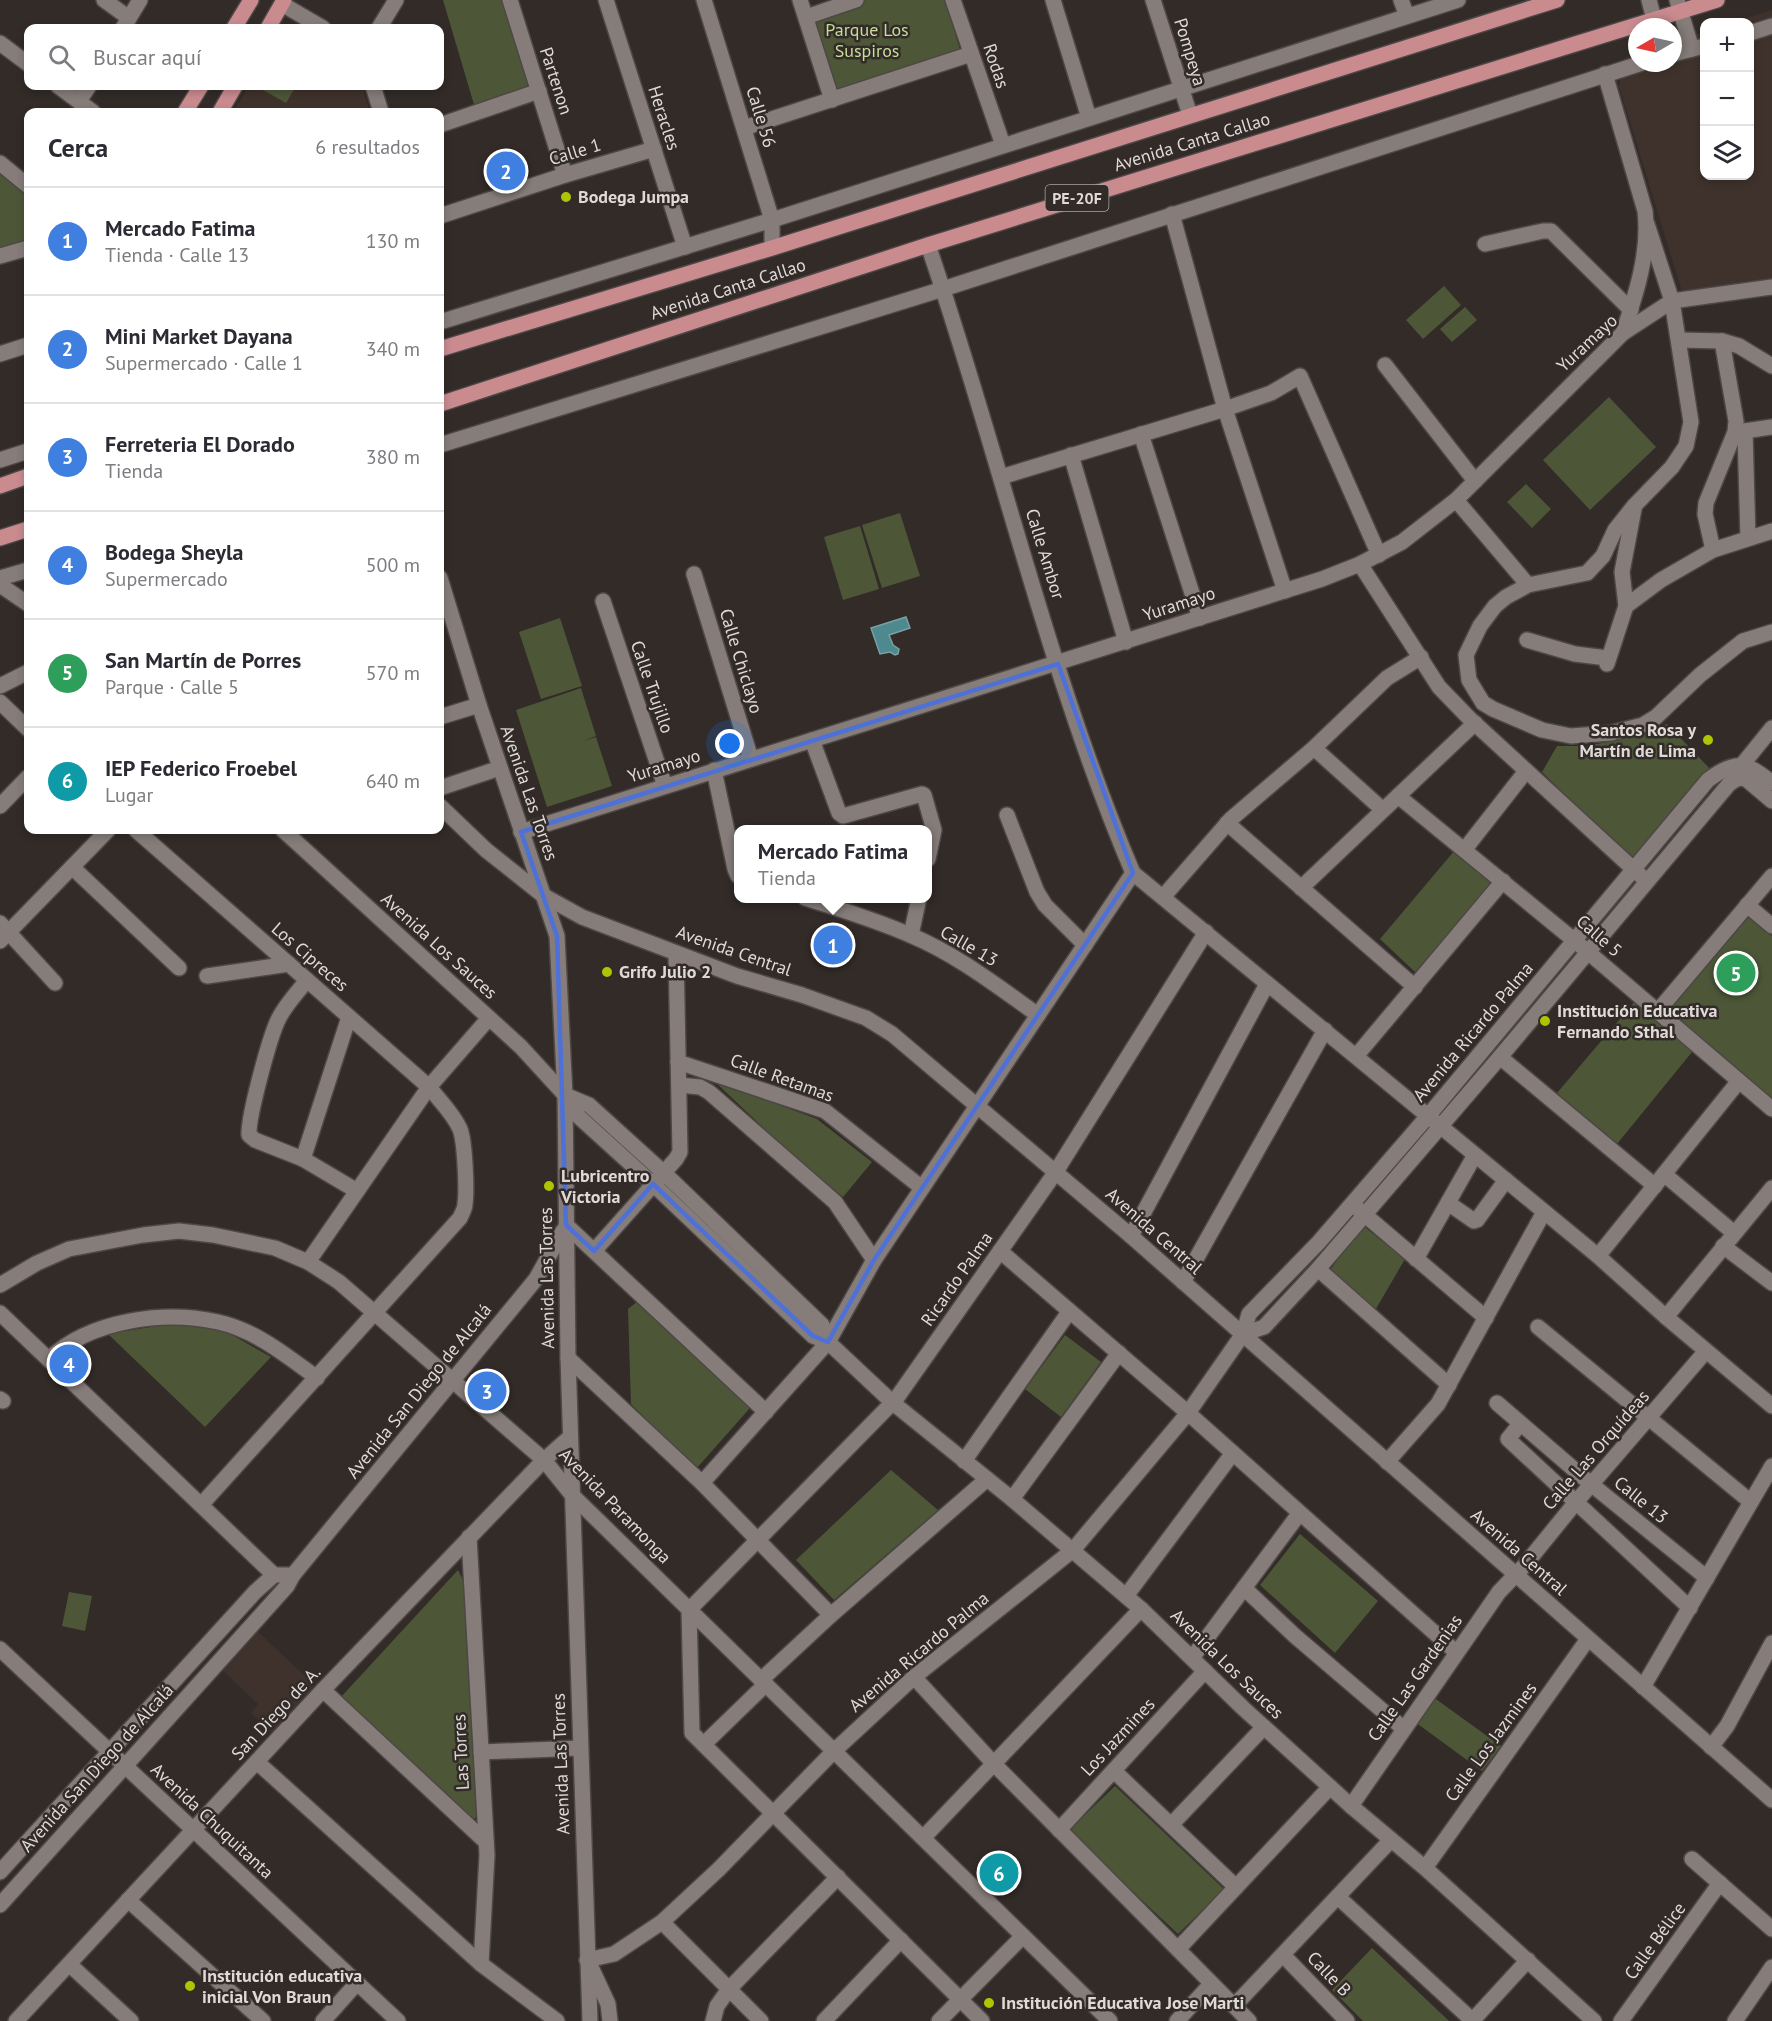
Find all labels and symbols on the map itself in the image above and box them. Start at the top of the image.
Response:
street label: Pompeya [1169,15,1212,88]
park label: Parque Los Suspiros [825,18,909,62]
north arrow [1628,18,1682,72]
street label: Rodas [978,40,1015,91]
street label: Partenon [535,44,578,117]
street label: Heracles [643,83,686,153]
street label: Calle 56 [741,83,782,150]
street label: Avenida Canta Callao [1111,107,1273,176]
street label: Calle 1 [546,133,604,170]
pin: 2 [486,148,526,194]
place label: Bodega Jumpa [578,185,689,208]
road number: PE-20F [1046,185,1108,211]
marker: Bodega Jumpa [559,190,573,204]
street label: Avenida Canta Callao [647,253,809,325]
street label: Yuramayo [1551,309,1622,377]
street label: Calle Ambor [1021,506,1070,602]
street label: Yuramayo [1140,581,1218,626]
street label: Calle Chiclayo [715,606,768,716]
street label: Calle Trujillo [626,637,679,736]
place label: Santos Rosa y Martín de Lima [1579,718,1696,762]
street label: Avenida Las Torres [496,722,563,864]
your location [715,729,744,758]
marker: Santos Rosa y Martín de Lima [1701,733,1715,747]
street label: Yuramayo [625,744,703,787]
street label: Avenida Los Sauces [376,887,502,1004]
street label: Calle 5 [1572,910,1627,962]
street label: Los Cipreces [267,917,354,996]
street label: Avenida Central [673,920,796,981]
street label: Calle 13 [936,920,1002,971]
pin: 1 [814,922,852,968]
pin: 5 [1716,950,1756,996]
street label: Avenida Ricardo Palma [1407,957,1538,1106]
place label: Grifo Julio 2 [619,960,711,983]
marker: Grifo Julio 2 [600,965,614,979]
place label: Institución Educativa Fernando Sthal [1557,999,1718,1043]
marker: Institución Educativa Fernando Sthal [1538,1014,1552,1028]
street label: Calle Retamas [727,1048,837,1107]
place label: Lubricentro Victoria [560,1164,650,1208]
marker: Lubricentro Victoria [542,1179,556,1193]
street label: Avenida Central [1101,1182,1208,1279]
street label: Avenida Las Torres [534,1207,559,1349]
street label: Ricardo Palma [916,1227,998,1330]
street label: Avenida San Diego de Alcalá [341,1299,496,1483]
pin: 4 [50,1342,88,1386]
pin: 3 [468,1368,506,1414]
street label: Calle Las Orquídeas [1537,1385,1654,1514]
street label: Avenida Paramonga [554,1443,676,1568]
street label: Calle 13 [1610,1471,1673,1528]
street label: Avenida Central [1466,1503,1573,1600]
street label: Avenida Ricardo Palma [844,1586,993,1717]
street label: Avenida Los Sauces [1166,1604,1289,1723]
street label: Calle Las Gardenias [1362,1610,1467,1746]
street label: San Diego de A. [226,1661,325,1765]
street label: Calle Los Jazmines [1440,1678,1542,1806]
street label: Avenida San Diego de Alcalá [15,1679,178,1857]
street label: Avenida Las Torres [547,1693,574,1835]
street label: Los Jazmines [1076,1693,1160,1781]
street label: Las Torres [447,1713,474,1791]
street label: Avenida Chuquitanta [146,1758,279,1883]
pin: 6 [980,1850,1018,1896]
street label: Calle Bélice [1619,1898,1690,1984]
street label: Calle B [1302,1946,1356,2001]
place label: Institución educativa inicial Von Braun [202,1964,362,2008]
marker: Institución educativa inicial Von Braun [183,1979,197,1993]
place label: Institución Educativa Jose Marti [1001,1991,1244,2014]
marker: Institución Educativa Jose Marti [982,1996,996,2010]

